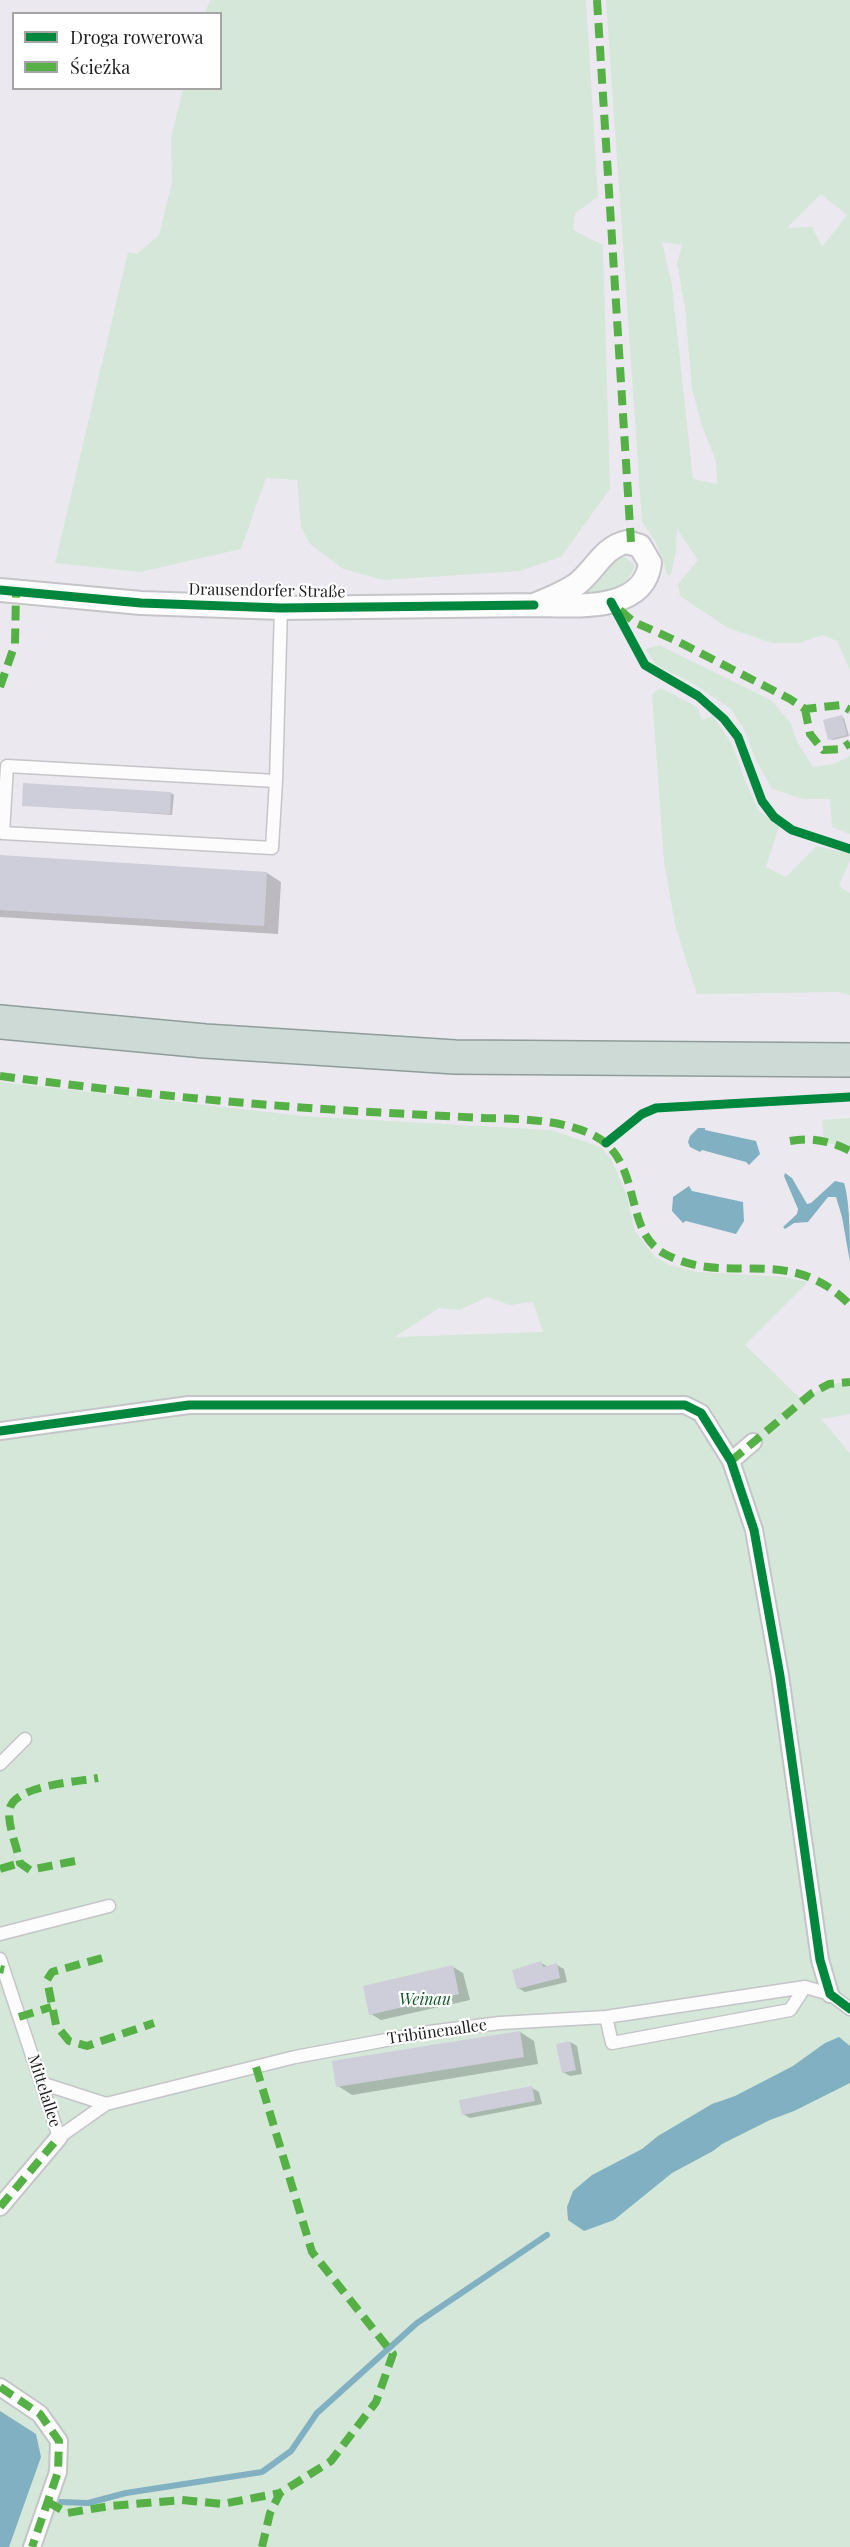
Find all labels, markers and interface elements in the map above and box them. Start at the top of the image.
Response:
legend [12,12,222,90]
text: Droga rowerowa [70,25,203,49]
text: Ścieżka [70,55,130,79]
street label: Drausendorfer Straße [188,580,346,602]
park label: Weinau [399,1990,451,2010]
street label: Tribünenallee [386,2016,488,2048]
street label: Mittelallee [23,2052,65,2130]

